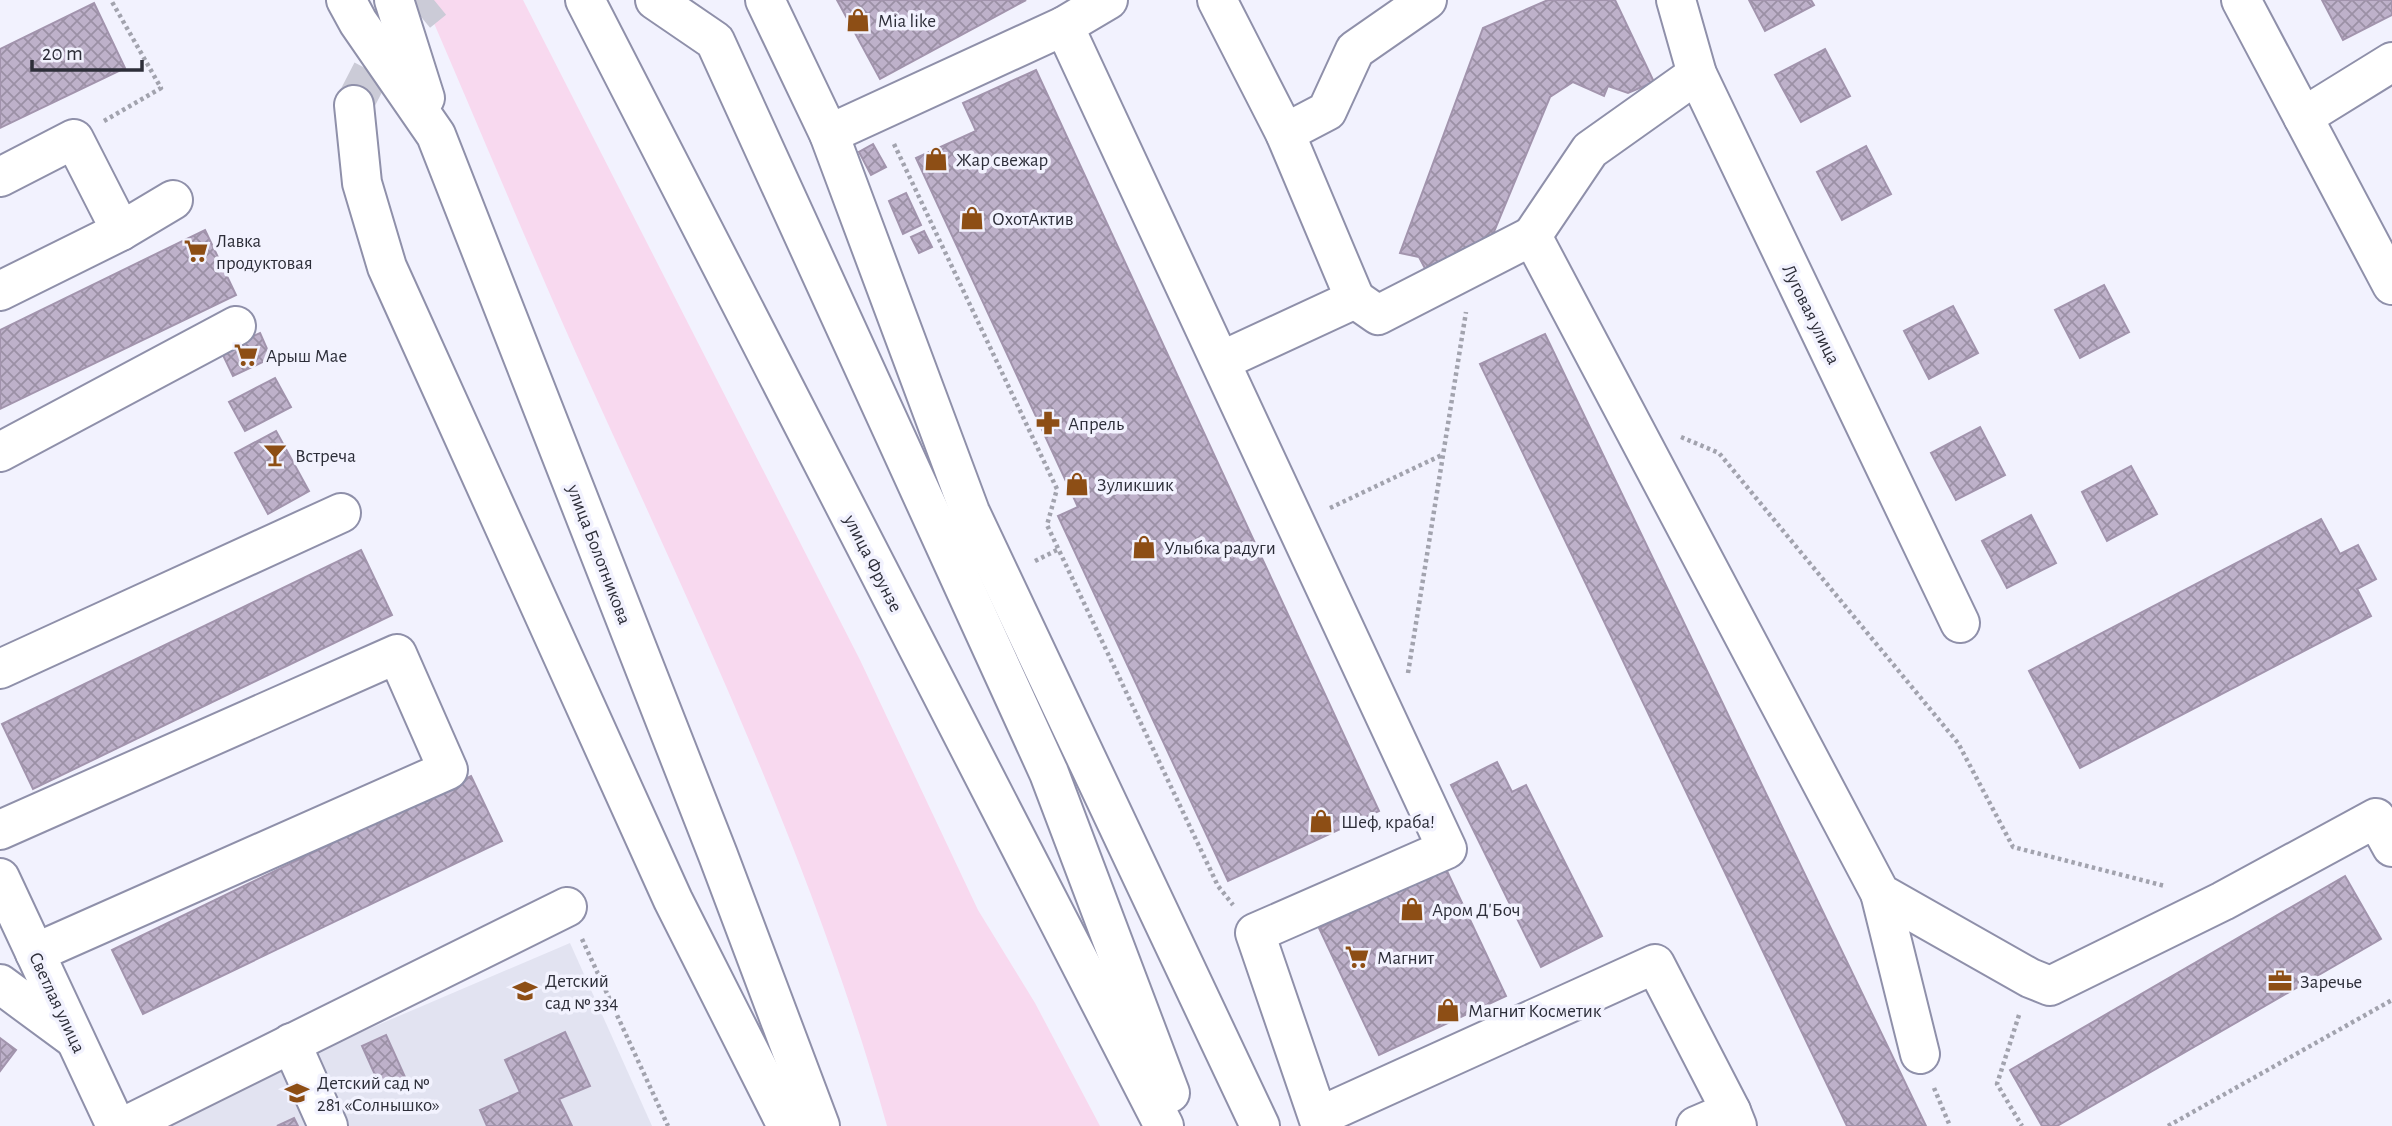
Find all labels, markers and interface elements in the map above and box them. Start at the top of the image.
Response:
shop icon: Mia like [844,6,872,34]
place label: Mia like [878,12,936,31]
scale bar [32,28,142,72]
text: 20 m [42,43,83,64]
shop icon: Жар свежар [922,145,950,173]
place label: Жар свежар [956,151,1048,170]
shop icon: ОхотАктив [958,204,986,232]
place label: ОхотАктив [992,210,1074,229]
place label: Лавка продуктовая [216,232,313,273]
supermarket icon: Лавка продуктовая [182,237,210,265]
street label: Луговая улица [1778,262,1843,368]
supermarket icon: Арыш Мае [232,341,260,369]
place label: Арыш Мае [266,347,347,366]
pharmacy icon: Апрель [1034,409,1062,437]
place label: Апрель [1068,415,1124,434]
bar icon: Встреча [261,441,289,469]
place label: Встреча [295,447,356,466]
shop icon: Зуликшик [1063,470,1091,498]
place label: Зуликшик [1097,476,1174,495]
street label: улица Болотникова [563,481,634,627]
street label: улица Фрунзе [840,511,905,615]
shop icon: Улыбка радуги [1130,533,1158,561]
place label: Улыбка радуги [1164,539,1276,558]
shop icon: Шеф, краба! [1307,807,1335,835]
place label: Шеф, краба! [1341,813,1435,832]
shop icon: Аром Д'Боч [1398,895,1426,923]
place label: Аром Д'Боч [1432,901,1521,920]
supermarket icon: Магнит [1343,943,1371,971]
street label: Светлая улица [25,949,88,1056]
place label: Магнит [1377,949,1434,968]
office icon: Заречье [2266,967,2294,995]
place label: Детский сад № 334 [545,972,618,1013]
place label: Заречье [2300,973,2362,992]
school or university icon: Детский сад № 334 [511,977,539,1005]
shop icon: Магнит Косметик [1434,996,1462,1024]
place label: Магнит Косметик [1468,1002,1602,1021]
place label: Детский сад № 281 «Солнышко» [317,1074,440,1115]
school or university icon: Детский сад № 281 «Солнышко» [283,1079,311,1107]

